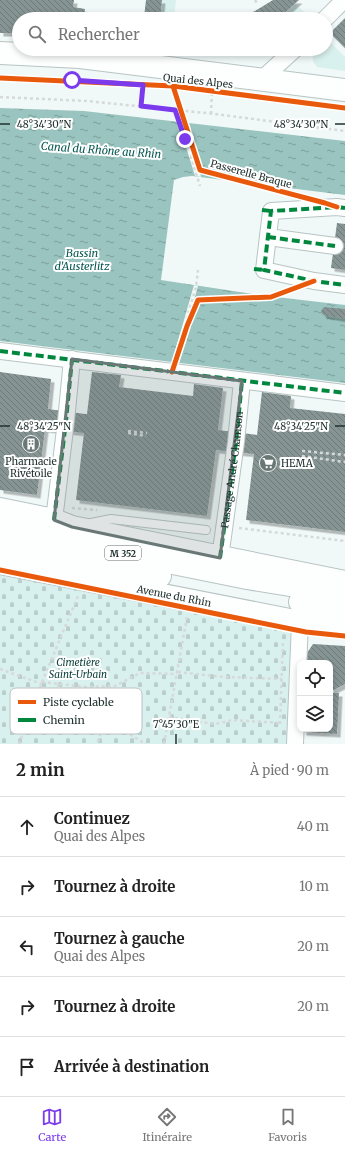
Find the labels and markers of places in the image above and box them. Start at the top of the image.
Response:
building icon: Pharmacie Rivétoile [21,434,41,454]
supermarket icon: HEMA [258,453,278,473]
place label: Pharmacie Rivétoile [5,455,57,480]
place label: HEMA [281,457,314,470]

